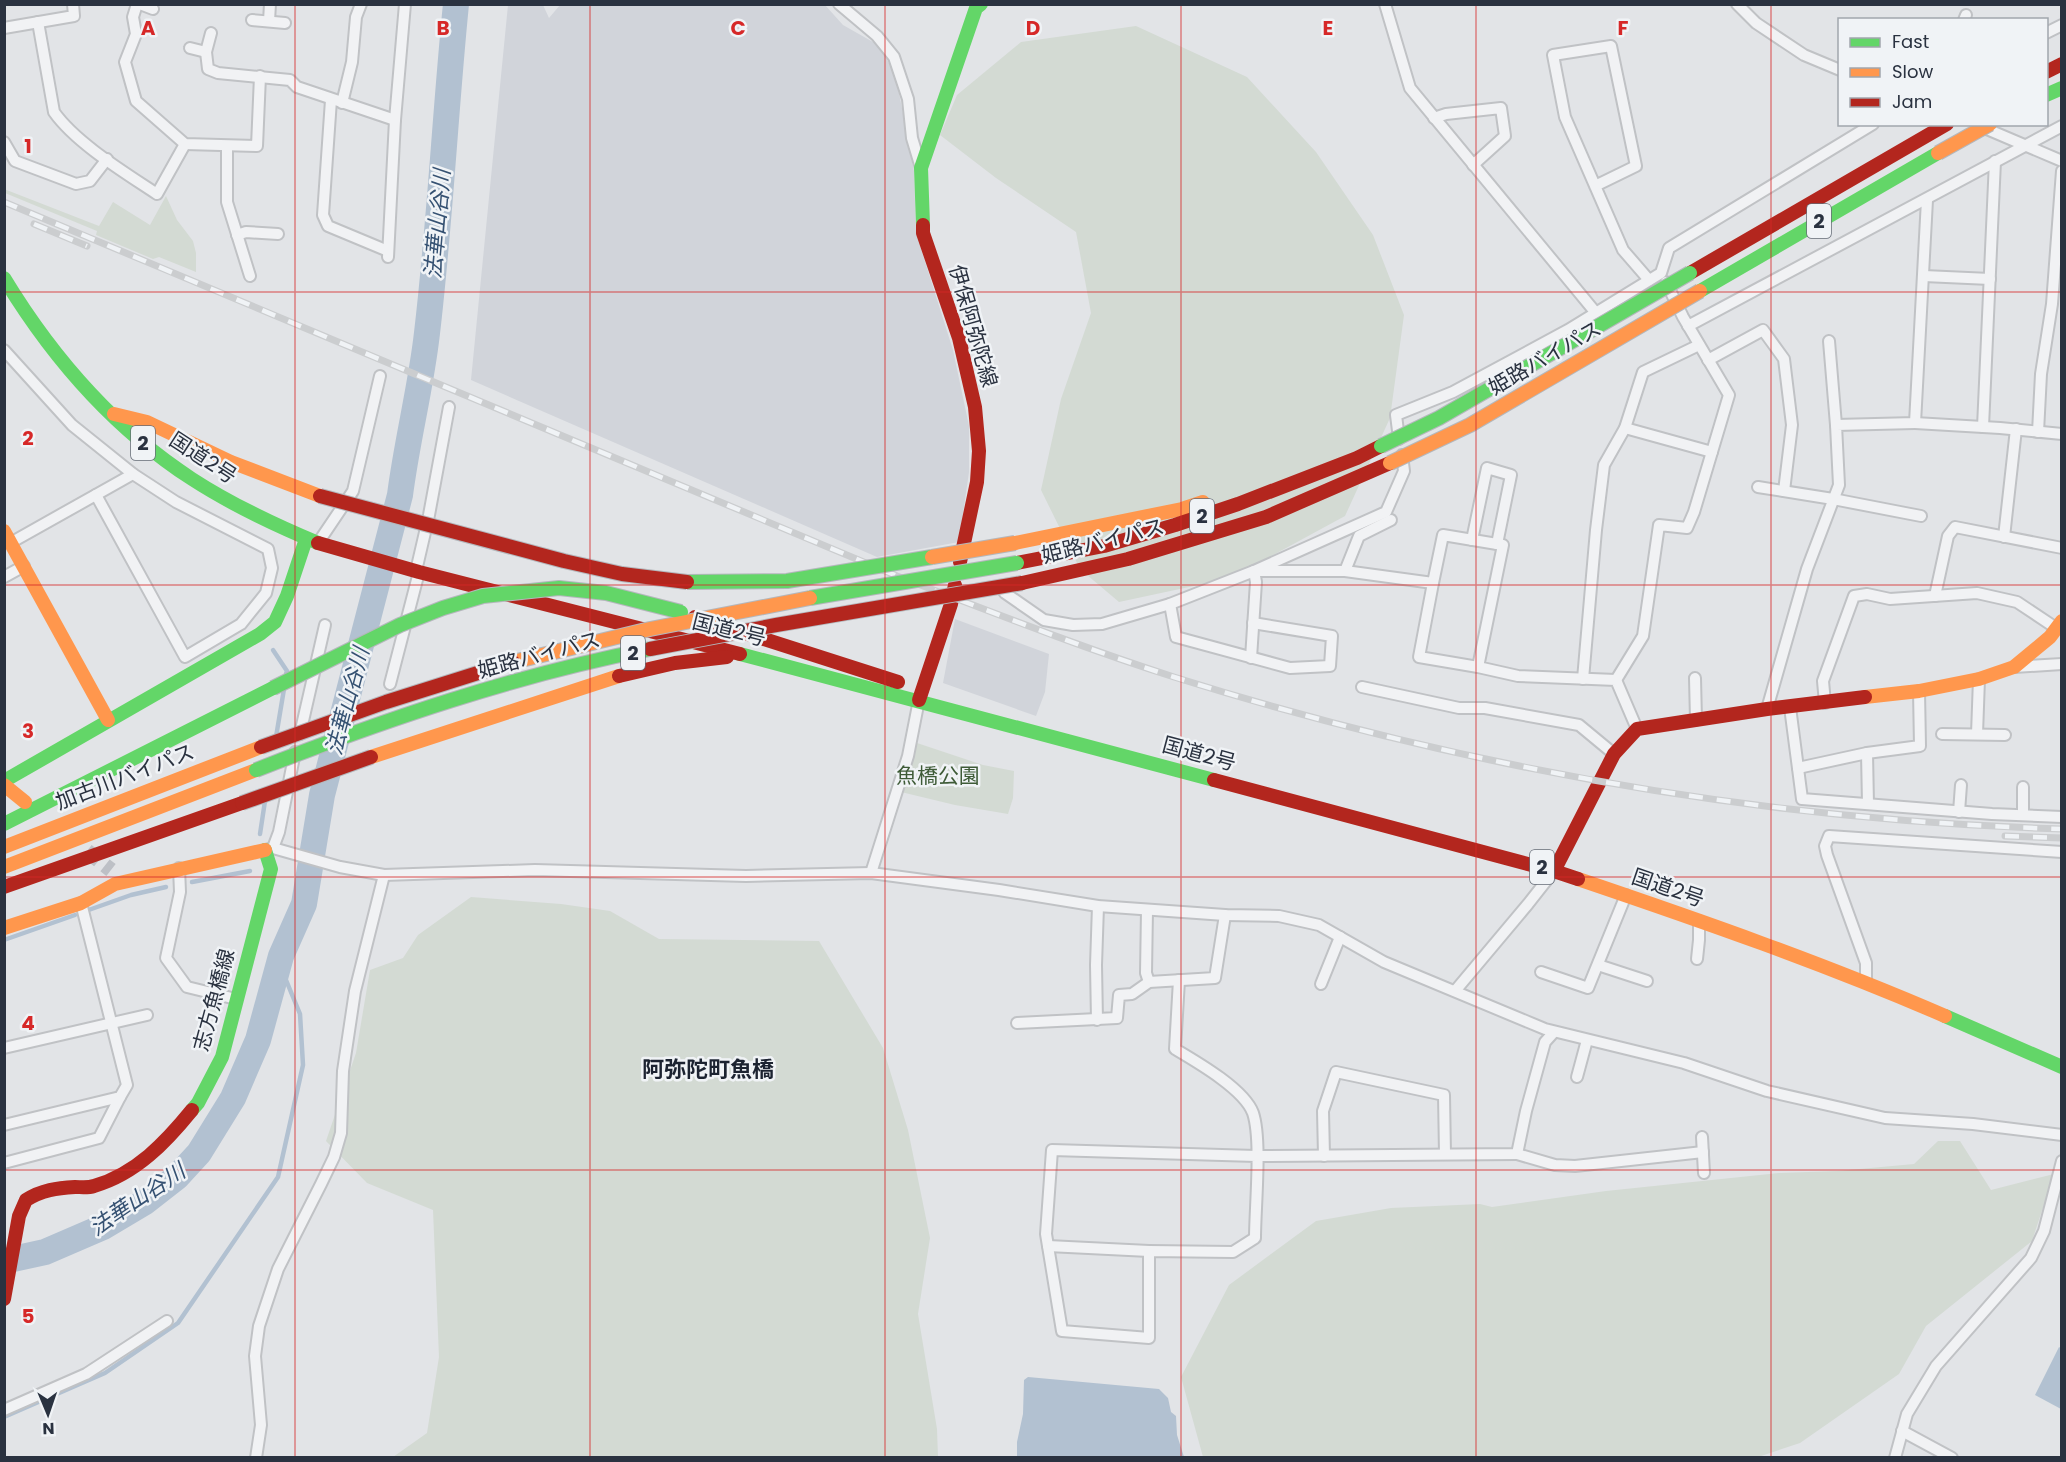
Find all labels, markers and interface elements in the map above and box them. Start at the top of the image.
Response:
text: A [141,14,156,42]
text: B [436,14,450,42]
text: C [730,14,746,42]
text: D [1026,14,1040,42]
text: E [1323,14,1333,42]
text: F [1618,14,1629,42]
legend [1838,18,2048,126]
text: Fast [1892,29,1929,54]
text: Slow [1892,59,1934,84]
text: Jam [1892,89,1932,114]
text: 1 [24,132,32,160]
water label: 法華山谷川 [417,166,458,280]
road number: 2 [1807,204,1831,238]
street label: 伊保阿弥陀線 [942,261,1005,390]
street label: 姫路バイパス [1483,314,1606,402]
text: 2 [22,424,34,452]
street label: 国道2号 [164,425,243,490]
road number: 2 [131,426,155,460]
road number: 2 [1190,499,1214,533]
street label: 姫路バイパス [1038,511,1167,570]
street label: 国道2号 [689,606,769,653]
street label: 姫路バイパス [474,624,603,685]
road number: 2 [621,636,645,670]
water label: 法華山谷川 [318,642,377,758]
text: 3 [22,717,34,745]
street label: 国道2号 [1159,730,1239,777]
street label: 加古川バイパス [51,737,198,816]
park label: 魚橋公園 [896,761,980,790]
road number: 2 [1530,850,1554,884]
street label: 国道2号 [1628,862,1708,913]
street label: 志方魚橋線 [186,945,241,1054]
text: 4 [21,1009,35,1037]
district label: 阿弥陀町魚橋 [642,1054,774,1085]
water label: 法華山谷川 [83,1155,193,1243]
text: 5 [22,1302,35,1330]
north arrow [18,1384,78,1444]
text: N [42,1417,55,1440]

